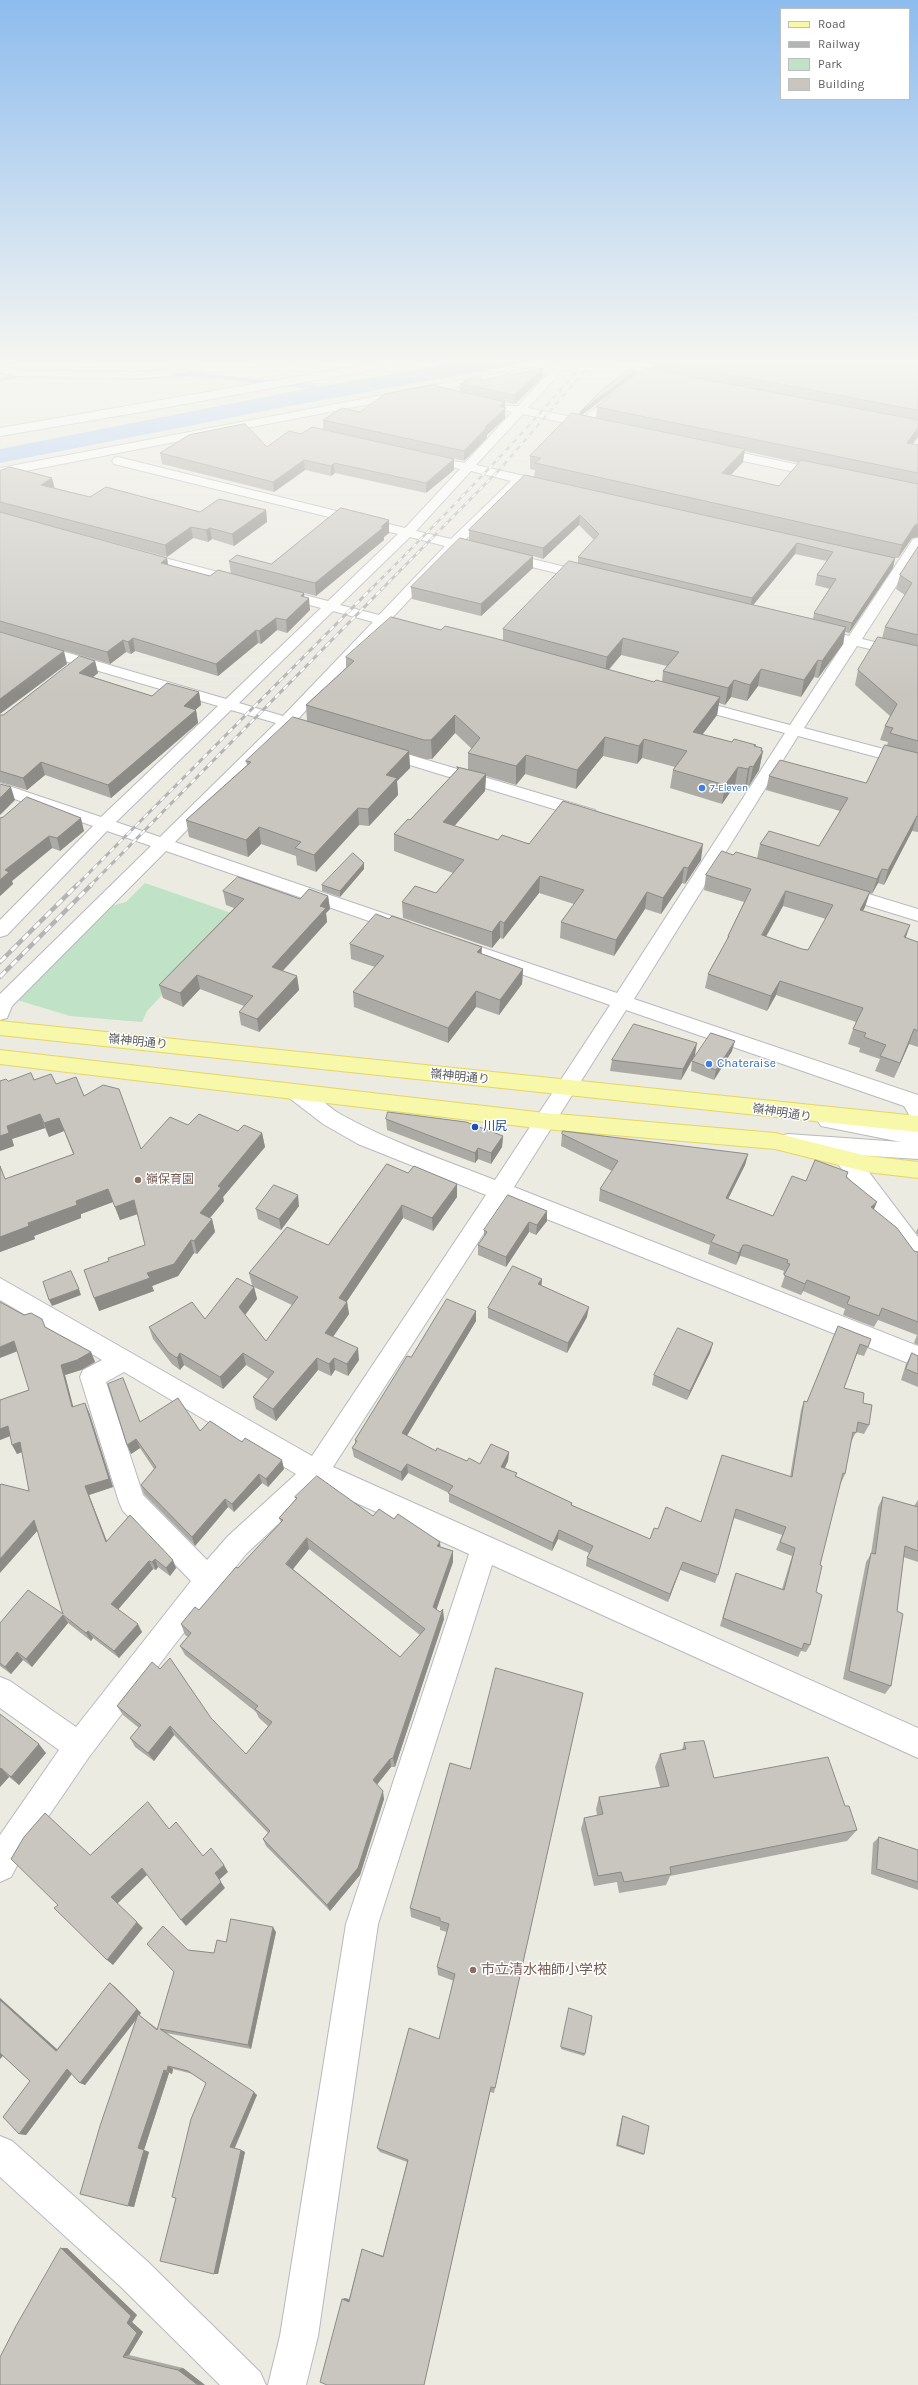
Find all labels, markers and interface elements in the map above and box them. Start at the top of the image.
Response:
legend [780,8,910,100]
text: Road [818,17,846,31]
text: Railway [818,37,860,51]
text: Park [818,57,842,71]
text: Building [818,77,864,91]
place label: 7-Eleven [710,782,748,794]
marker: 7-Eleven [697,783,707,793]
street label: 嶺神明通り [107,1032,169,1052]
place label: Chateraise [717,1057,776,1071]
marker: Chateraise [704,1059,714,1069]
street label: 嶺神明通り [429,1067,491,1087]
street label: 嶺神明通り [751,1101,813,1125]
place label: 川尻 [483,1120,507,1134]
marker: 川尻 [470,1122,480,1132]
place label: 嶺保育園 [146,1173,194,1187]
marker: 嶺保育園 [133,1175,143,1185]
place label: 市立清水袖師小学校 [481,1962,607,1978]
marker: 市立清水袖師小学校 [468,1965,478,1975]

